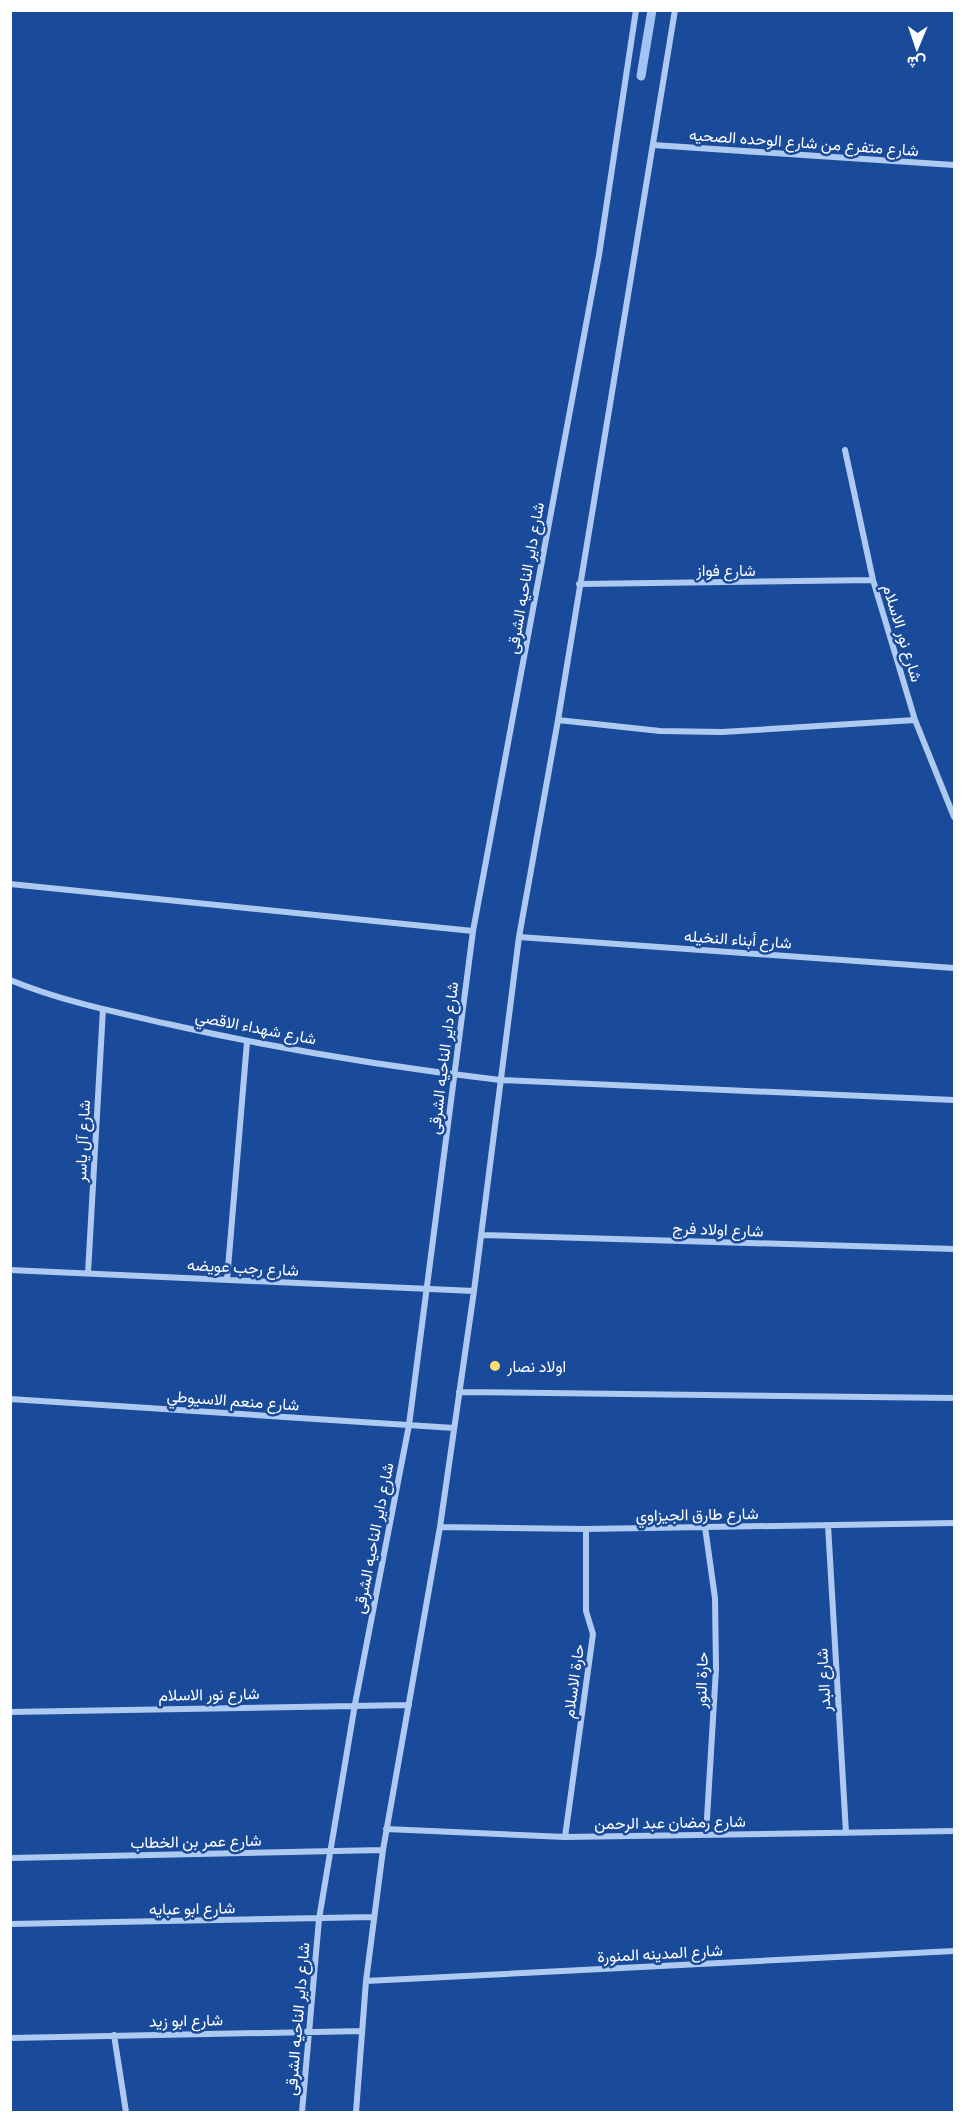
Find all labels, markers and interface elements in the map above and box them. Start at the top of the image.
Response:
north arrow [887,18,947,78]
text: ش [906,52,926,74]
street label: شارع متفرع من شارع الوحده الصحيه [688,123,920,162]
street label: شارع داير الناحيه الشرقى [501,500,550,656]
street label: شارع فواز [695,559,756,582]
street label: شارع نور الاسلام [877,581,928,685]
street label: شارع أبناء النخيله [683,924,793,955]
street label: شارع داير الناحيه الشرقى [423,980,464,1136]
street label: شارع شهداء الاقصي [193,1004,318,1052]
street label: شارع آل ياسر [69,1099,96,1184]
street label: شارع اولاد فرج [672,1216,764,1243]
street label: شارع رجب عويضه [187,1253,299,1282]
place label: اولاد نصار [506,1355,566,1377]
marker: اولاد نصار [488,1359,502,1373]
street label: شارع منعم الاسيوطي [166,1384,300,1419]
street label: شارع داير الناحيه الشرقى [348,1461,399,1616]
street label: شارع طارق الجيزاوي [635,1502,759,1529]
street label: حارة الاسلام [557,1642,589,1720]
street label: شارع البدر [810,1648,837,1713]
street label: حارة النور [689,1651,713,1710]
street label: شارع نور الاسلام [158,1682,260,1707]
street label: شارع رمضان عبد الرحمن [594,1810,746,1835]
street label: شارع عمر بن الخطاب [130,1829,262,1854]
street label: شارع ابو عبايه [149,1896,235,1921]
street label: شارع المدينه المنورة [597,1939,723,1968]
street label: شارع داير الناحيه الشرقى [279,1942,316,2097]
street label: شارع ابو زيد [149,2008,223,2033]

